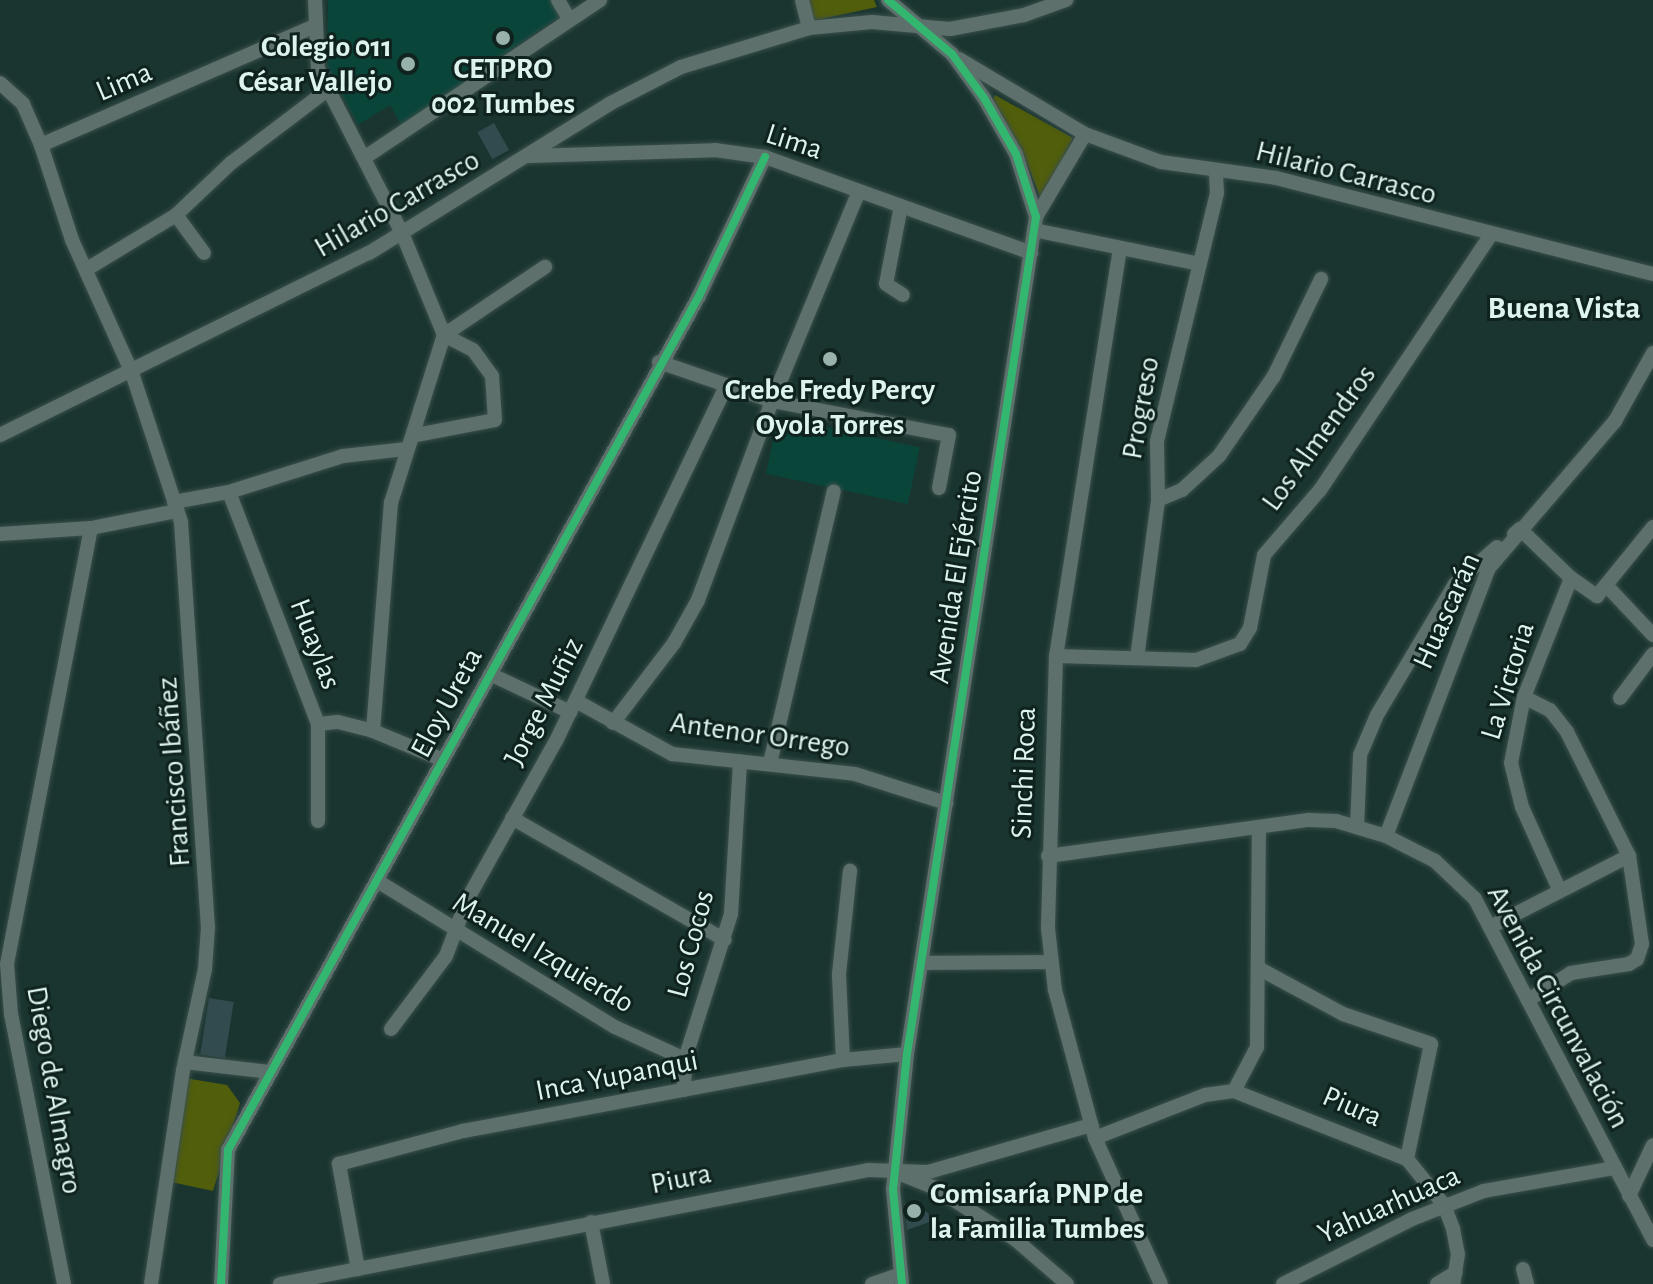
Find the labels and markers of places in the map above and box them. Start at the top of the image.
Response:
place label: Colegio 011 César Vallejo [238,29,392,100]
marker: CETPRO 002 Tumbes [494,29,512,47]
place label: CETPRO 002 Tumbes [431,51,575,122]
marker: Colegio 011 César Vallejo [399,55,417,73]
marker: Crebe Fredy Percy Oyola Torres [821,350,839,368]
place label: Crebe Fredy Percy Oyola Torres [725,372,935,442]
place label: Comisaría PNP de la Familia Tumbes [930,1176,1145,1246]
marker: Comisaría PNP de la Familia Tumbes [905,1202,923,1220]

